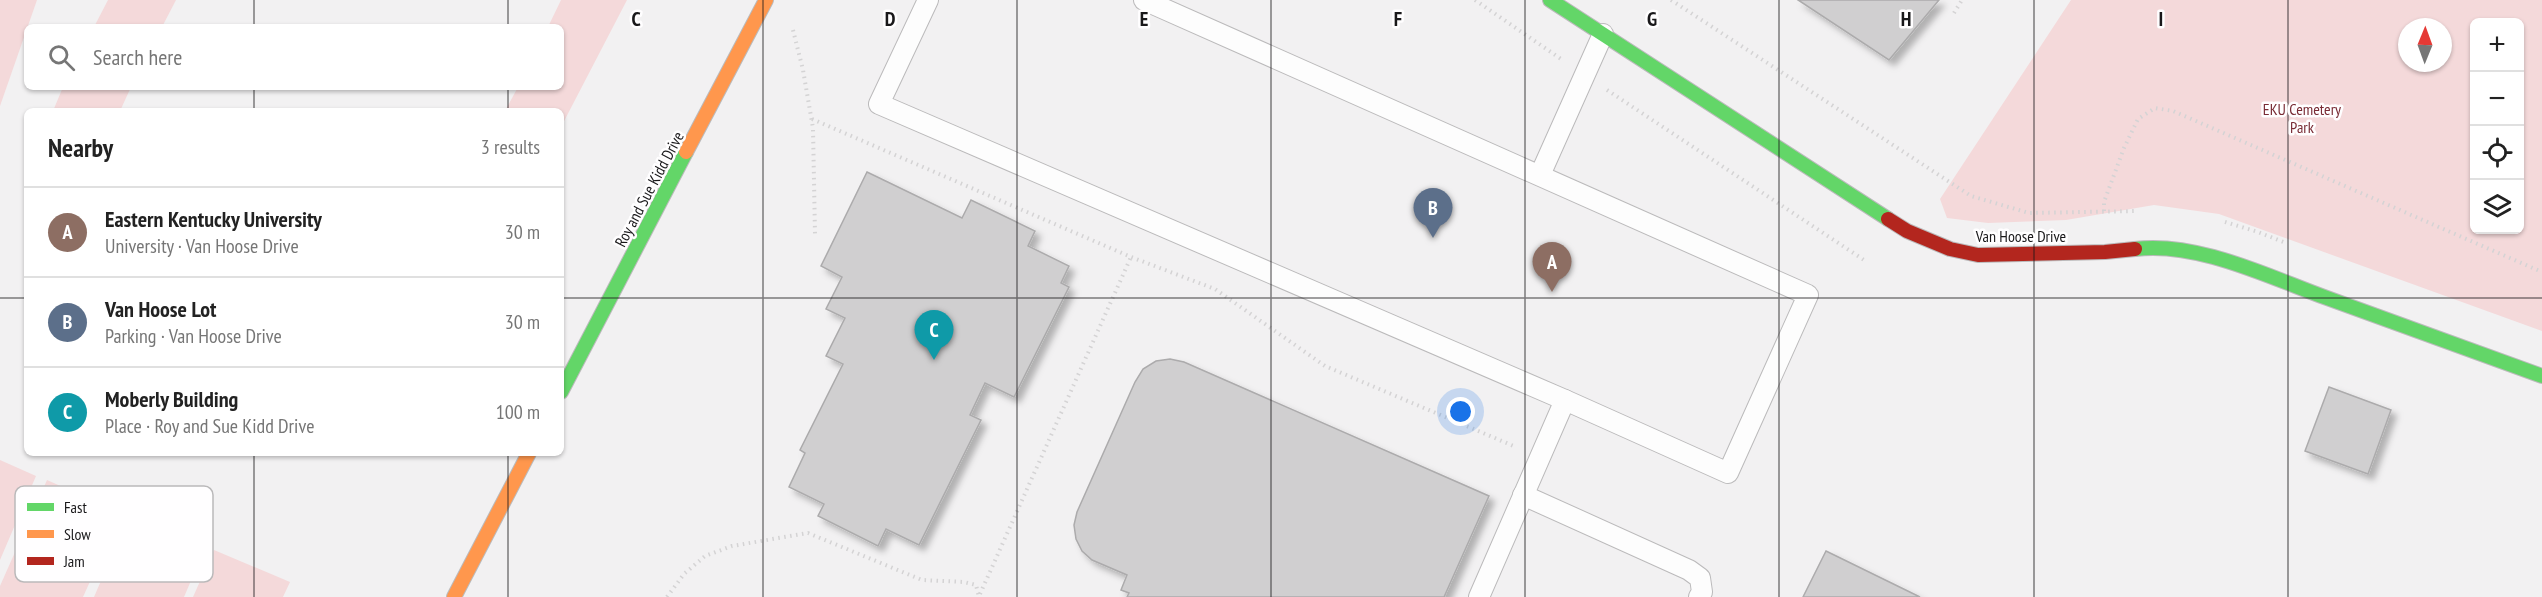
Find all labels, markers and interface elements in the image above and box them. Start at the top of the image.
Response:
text: C [631,6,641,32]
text: D [885,6,896,32]
text: E [1140,6,1148,32]
text: F [1394,6,1402,32]
text: G [1647,6,1657,32]
text: H [1901,6,1911,32]
text: I [2159,6,2163,32]
north arrow [2398,18,2452,72]
map controls [2470,18,2524,234]
button: + [2470,18,2524,72]
search box [24,24,564,90]
icon: search [45,41,78,74]
text: Search here [93,43,182,71]
button: − [2470,72,2524,126]
park label: EKU Cemetery Park [2263,99,2341,137]
button: locate [2470,126,2524,180]
street label: Roy and Sue Kidd Drive [610,128,688,250]
text: Nearby [48,131,113,164]
text: 3 results [481,134,540,160]
button: layers [2470,180,2524,234]
pin: B [1414,188,1452,238]
text: Eastern Kentucky University [105,205,322,233]
text: A [62,219,73,245]
text: 30 m [505,219,540,245]
street label: Van Hoose Drive [1975,226,2066,246]
text: University · Van Hoose Drive [105,233,299,259]
pin: A [1532,242,1572,292]
text: Van Hoose Lot [105,295,216,323]
text: B [63,309,72,335]
text: 30 m [505,309,540,335]
pin: C [914,310,954,360]
text: Parking · Van Hoose Drive [105,323,282,349]
text: Moberly Building [105,385,238,413]
your location [1446,397,1475,426]
text: C [63,399,72,425]
text: 100 m [496,399,540,425]
text: Place · Roy and Sue Kidd Drive [105,413,314,439]
legend [15,486,213,582]
text: Fast [64,497,87,517]
text: Slow [64,524,91,544]
text: Jam [63,551,85,571]

